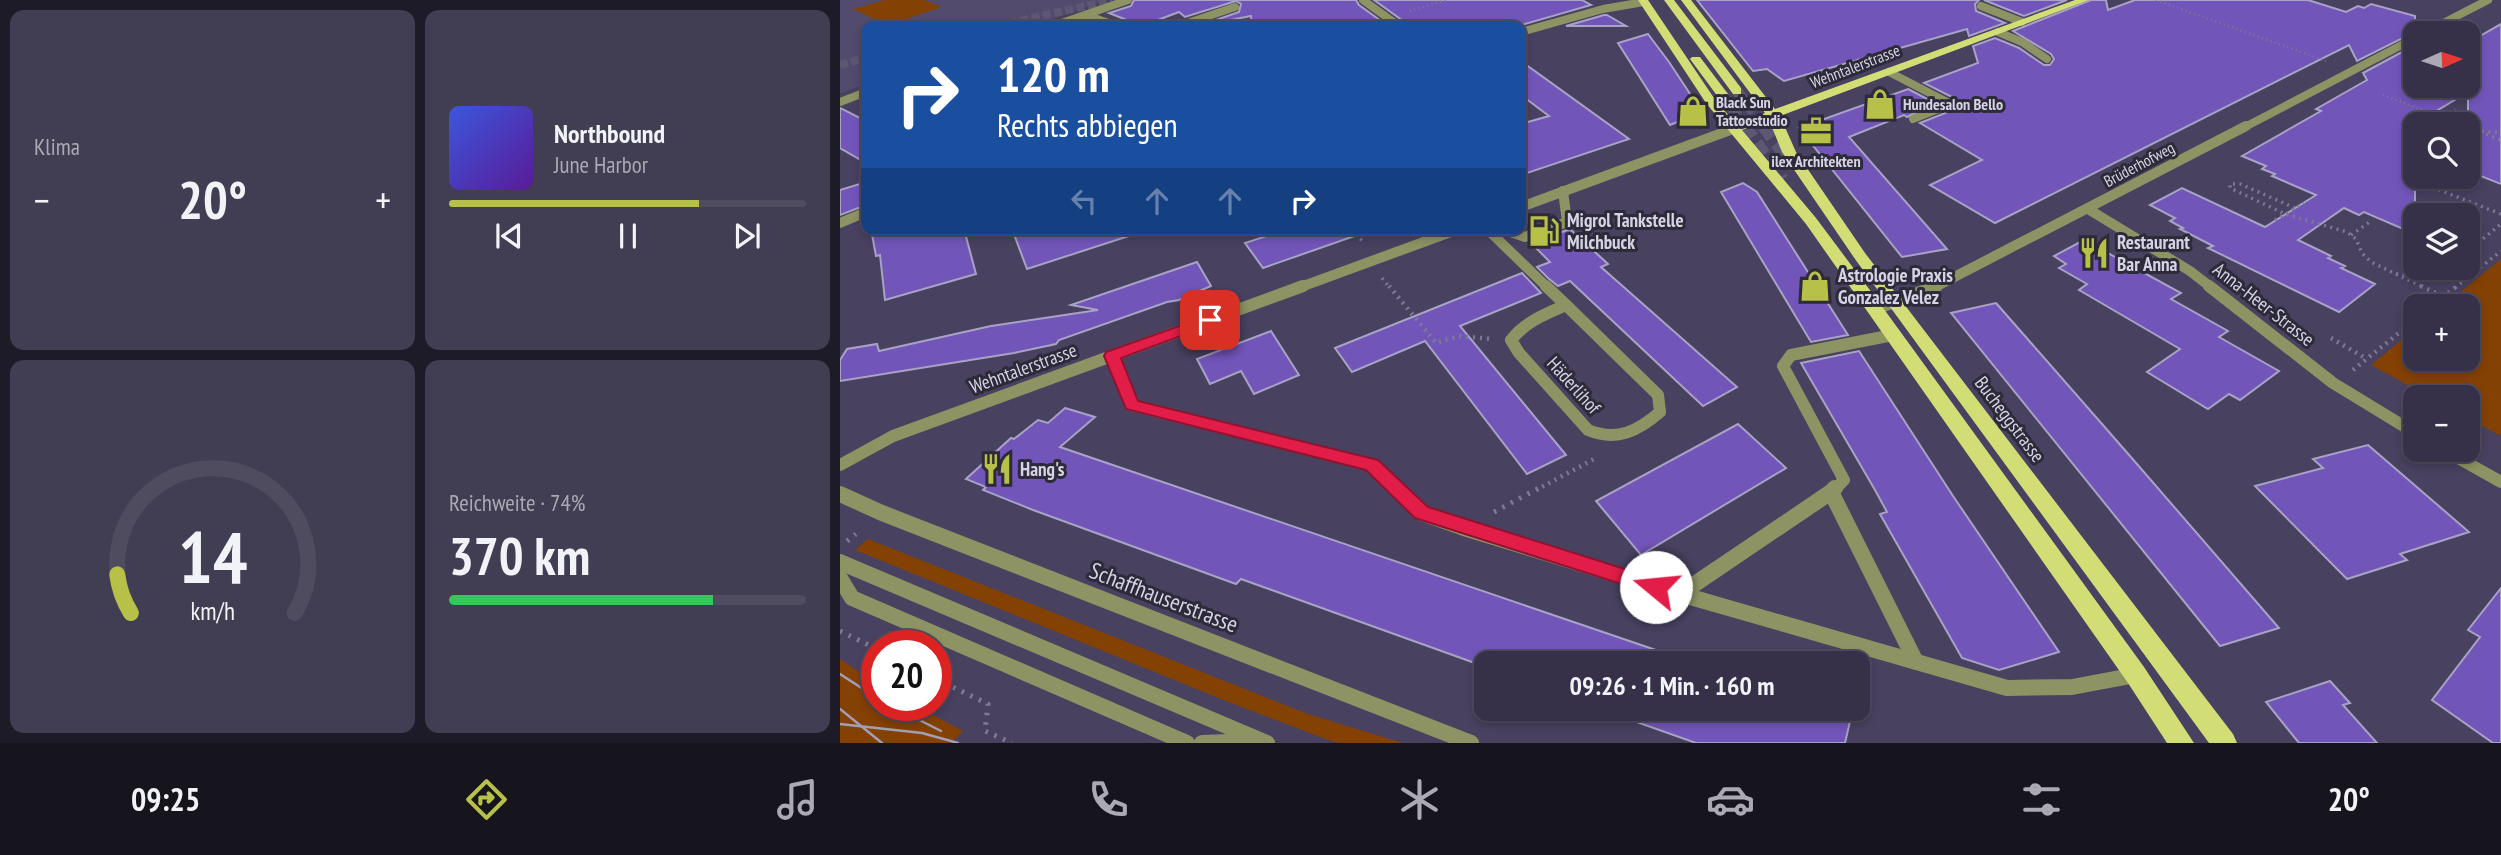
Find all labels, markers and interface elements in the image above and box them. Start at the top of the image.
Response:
north arrow [2403,21,2480,98]
map controls [2403,21,2480,462]
street label: Wehntalerstrasse [1807,40,1903,92]
text: 120 m [997,42,1110,106]
icon: right [882,49,973,140]
shop icon: Hundesalon Bello [1863,87,1897,121]
place label: Black Sun Tattoostudio [1716,92,1788,130]
shop icon: Black Sun Tattoostudio [1676,94,1710,128]
place label: Hundesalon Bello [1903,94,2003,114]
text: Rechts abbiegen [997,104,1178,146]
button: search [2403,112,2480,189]
office icon: ilex Architekten [1799,114,1833,148]
text: Northbound [554,117,665,150]
text: Klima [34,132,80,161]
street label: Brüderhofweg [2100,137,2178,191]
text: June Harbor [554,150,648,179]
place label: ilex Architekten [1771,151,1861,171]
text: 20° [178,166,247,233]
text: − [34,175,50,224]
text: + [375,175,391,224]
icon: left [1065,182,1103,220]
icon: ahead [1138,182,1176,220]
icon: ahead [1211,182,1249,220]
icon: right [1284,182,1322,220]
button: layers [2403,203,2480,280]
place label: Migrol Tankstelle Milchbuck [1567,208,1684,254]
fuel station icon: Migrol Tankstelle Milchbuck [1527,214,1561,248]
icon: previous [490,217,528,255]
icon: pause [609,217,647,255]
icon: next [728,217,766,255]
place label: Restaurant Bar Anna [2117,230,2190,276]
restaurant icon: Restaurant Bar Anna [2077,236,2111,270]
street label: Anna-Heer-Strasse [2208,257,2320,351]
place label: Astrologie Praxis Gonzalez Velez [1837,263,1953,309]
shop icon: Astrologie Praxis Gonzalez Velez [1798,269,1832,303]
pin [1180,290,1240,350]
button: + [2403,294,2480,371]
icon: arrive [1191,301,1229,339]
street label: Wehntalerstrasse [966,338,1080,398]
street label: Häderlihof [1542,351,1607,419]
street label: Bucheggstrasse [1970,371,2050,467]
button: − [2403,385,2480,462]
restaurant icon: Hang's [980,452,1014,486]
place label: Hang's [1020,457,1065,481]
text: Reichweite · 74% [449,488,585,517]
text: 14 [178,509,247,603]
text: 370 km [449,522,590,589]
position arrow [1619,550,1693,624]
street label: Schaffhauserstrasse [1086,555,1242,639]
text: km/h [190,594,235,626]
speed limit sign: 20 [861,630,952,721]
text: 09:26 · 1 Min. · 160 m [1570,669,1774,702]
icon: directions [462,775,511,824]
icon: music [773,775,822,824]
icon: phone [1084,775,1133,824]
icon: climate [1395,775,1444,824]
icon: car [1706,775,1755,824]
icon: filters [2017,775,2066,824]
text: 09:25 [131,778,200,820]
text: 20° [2328,778,2370,820]

